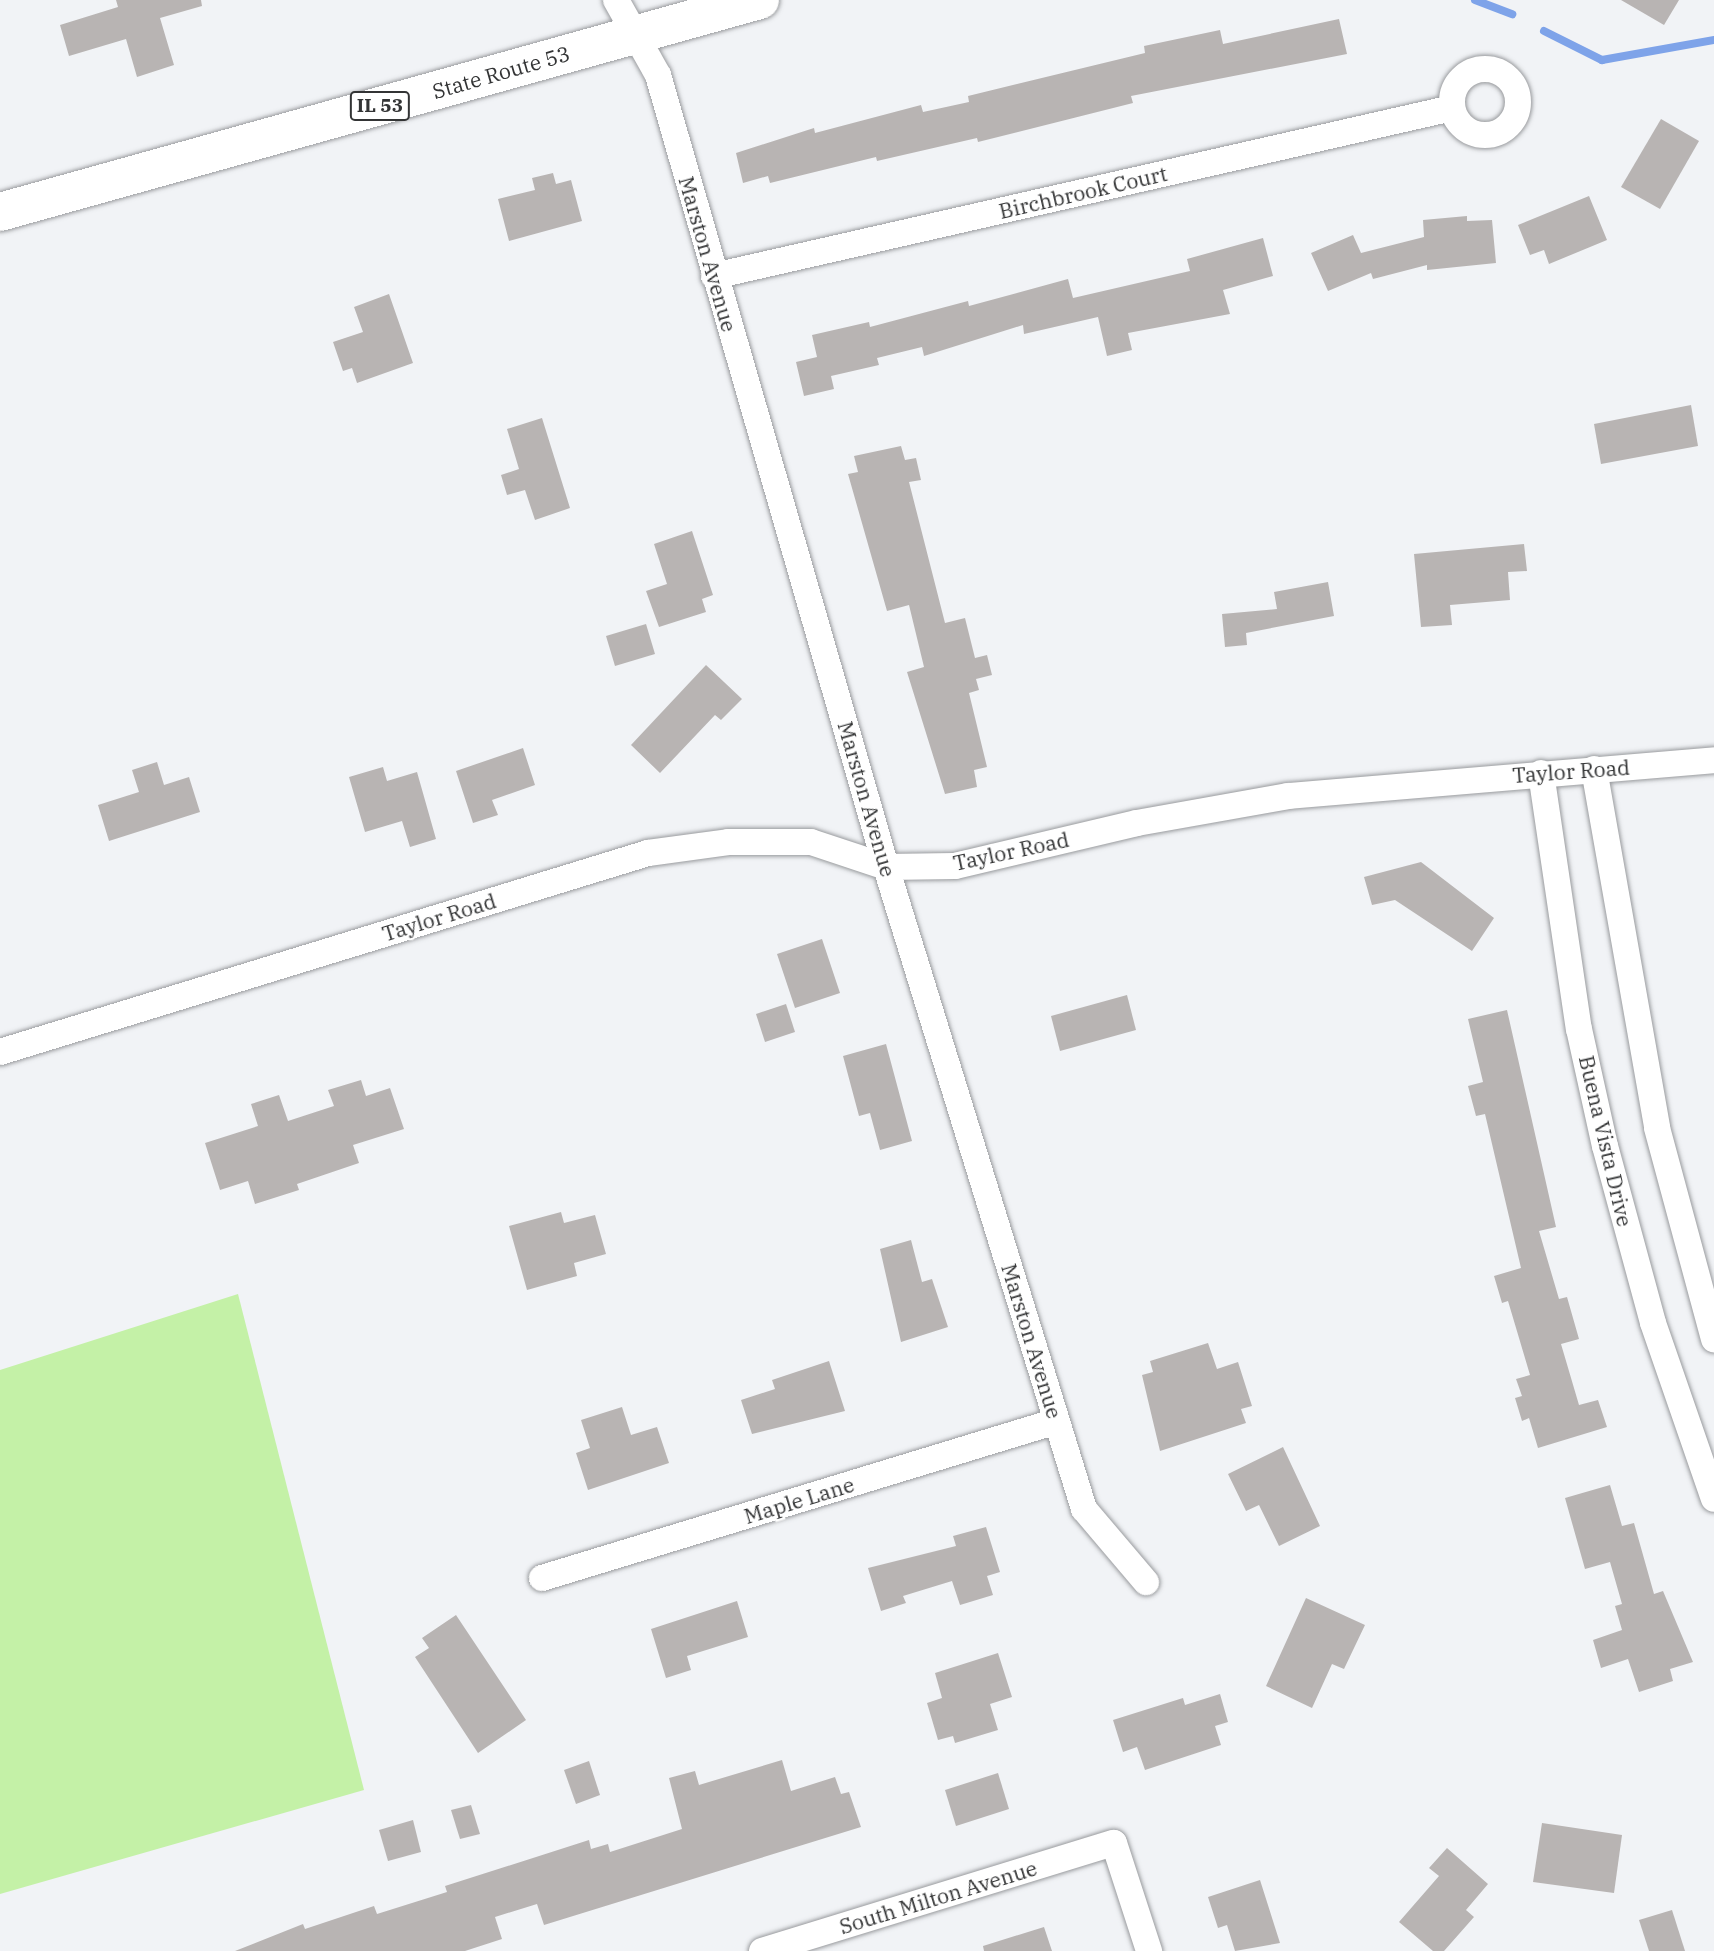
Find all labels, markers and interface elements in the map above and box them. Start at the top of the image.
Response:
street label: State Route 53 [429,40,573,104]
road number: IL 53 [348,90,412,122]
street label: Birchbrook Court [996,160,1170,224]
street label: Marston Avenue [674,173,742,335]
street label: Marston Avenue [833,718,901,880]
street label: Taylor Road [1511,754,1631,788]
street label: Taylor Road [951,826,1071,876]
street label: Taylor Road [379,888,499,946]
street label: Buena Vista Drive [1574,1053,1638,1229]
street label: Marston Avenue [996,1261,1068,1421]
street label: Maple Lane [741,1471,857,1529]
street label: South Milton Avenue [836,1855,1040,1939]

